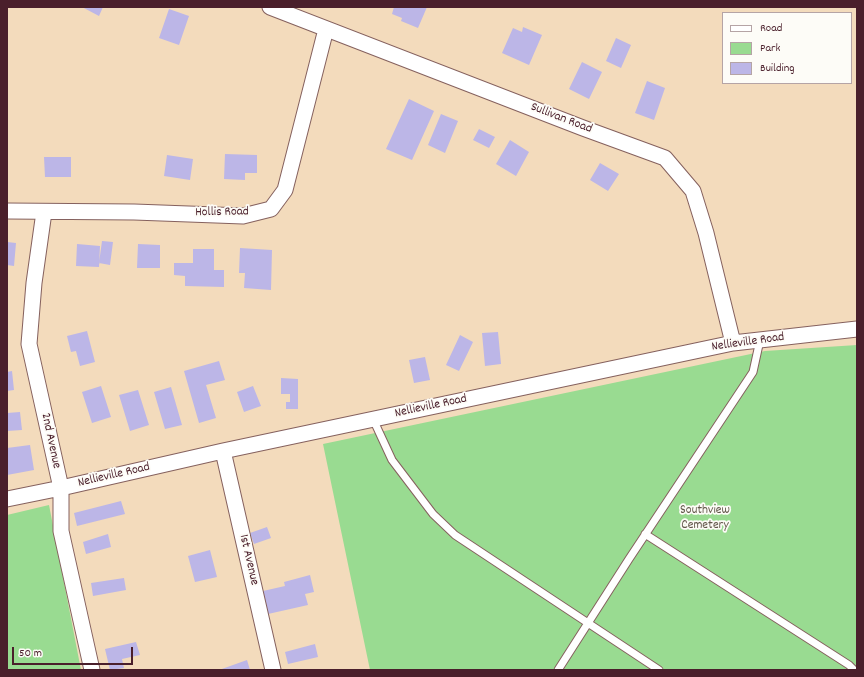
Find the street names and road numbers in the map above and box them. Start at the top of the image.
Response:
street label: Sullivan Road [528,100,594,138]
street label: Hollis Road [195,205,249,221]
street label: Nellieville Road [711,330,785,356]
street label: Nellieville Road [393,392,469,422]
street label: 2nd Avenue [37,412,63,470]
street label: Nellieville Road [76,460,152,492]
street label: 1st Avenue [235,533,261,587]

